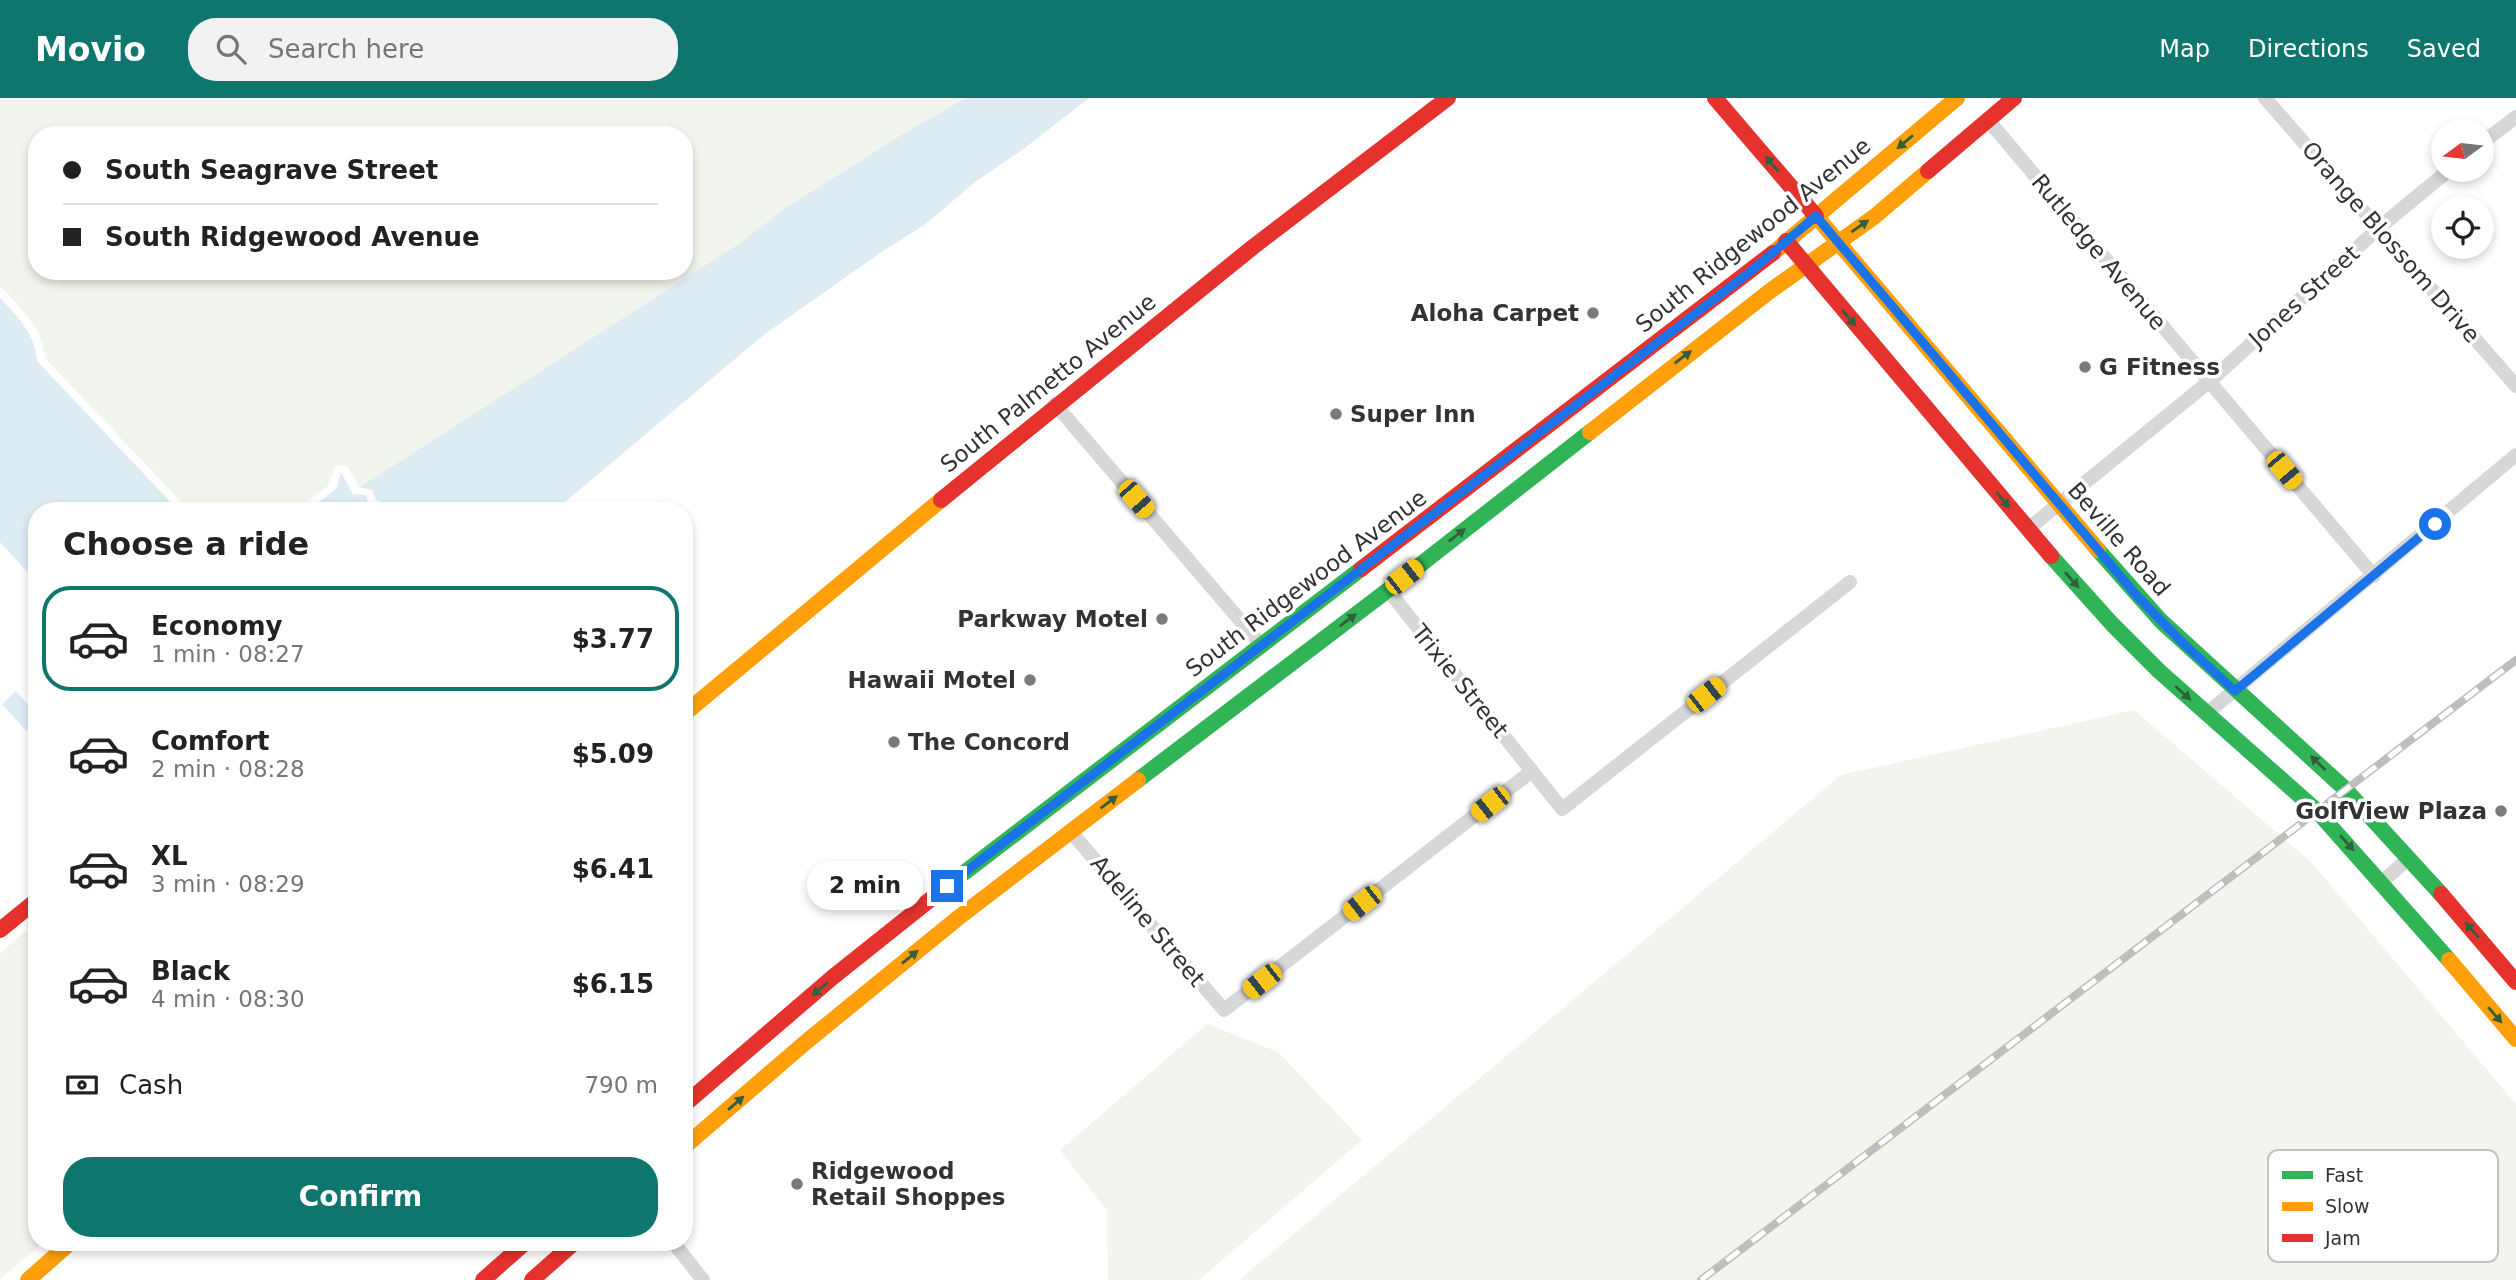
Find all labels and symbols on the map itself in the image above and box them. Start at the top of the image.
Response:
north arrow [2431,119,2494,182]
street label: South Ridgewood Avenue [1630,132,1876,338]
one-way arrow [1896,134,1913,149]
street label: Orange Blossom Drive [2297,136,2485,348]
one-way arrow [1764,155,1780,173]
street label: Rutledge Avenue [2026,169,2172,335]
one-way arrow [1851,219,1869,233]
street label: Jones Street [2242,240,2364,353]
street label: South Palmetto Avenue [935,288,1161,478]
place label: Aloha Carpet [1411,300,1579,326]
marker: Aloha Carpet [1585,305,1601,321]
one-way arrow [1841,309,1856,326]
one-way arrow [1674,351,1692,365]
place label: G Fitness [2099,354,2220,380]
marker: G Fitness [2077,359,2093,375]
place label: Super Inn [1350,401,1476,427]
marker: Super Inn [1328,406,1344,422]
car [2263,447,2306,493]
car [1115,476,1158,522]
street label: Beville Road [2063,477,2175,601]
street label: South Ridgewood Avenue [1181,484,1431,682]
one-way arrow [1996,490,2011,508]
route start [2419,508,2451,540]
one-way arrow [1448,528,1466,543]
car [1381,556,1428,598]
one-way arrow [2064,572,2079,589]
place label: Parkway Motel [957,606,1148,632]
marker: Parkway Motel [1154,611,1170,627]
one-way arrow [1339,614,1357,628]
street label: Trixie Street [1406,618,1513,743]
place label: Hawaii Motel [848,667,1016,693]
marker: Hawaii Motel [1022,672,1038,688]
car [1683,674,1730,716]
one-way arrow [2174,684,2191,700]
place label: The Concord [908,729,1070,755]
marker: The Concord [886,734,902,750]
one-way arrow [2310,755,2327,771]
car [1467,783,1514,825]
one-way arrow [1100,795,1118,810]
place label: GolfView Plaza [2295,798,2487,824]
marker: GolfView Plaza [2493,803,2509,819]
one-way arrow [2338,834,2354,851]
street label: Adeline Street [1086,850,1210,992]
callout: 2 min [807,862,922,910]
route end [931,870,963,902]
car [1339,882,1386,924]
one-way arrow [2464,922,2479,940]
one-way arrow [902,950,919,965]
car [1239,960,1286,1002]
one-way arrow [811,981,828,996]
one-way arrow [2487,1006,2503,1024]
one-way arrow [727,1095,745,1111]
legend [2268,1150,2498,1262]
place label: Ridgewood Retail Shoppes [811,1158,1006,1210]
text: Fast [2325,1164,2363,1186]
marker: Ridgewood Retail Shoppes [789,1176,805,1192]
text: Slow [2325,1195,2370,1217]
text: Jam [2324,1227,2361,1249]

